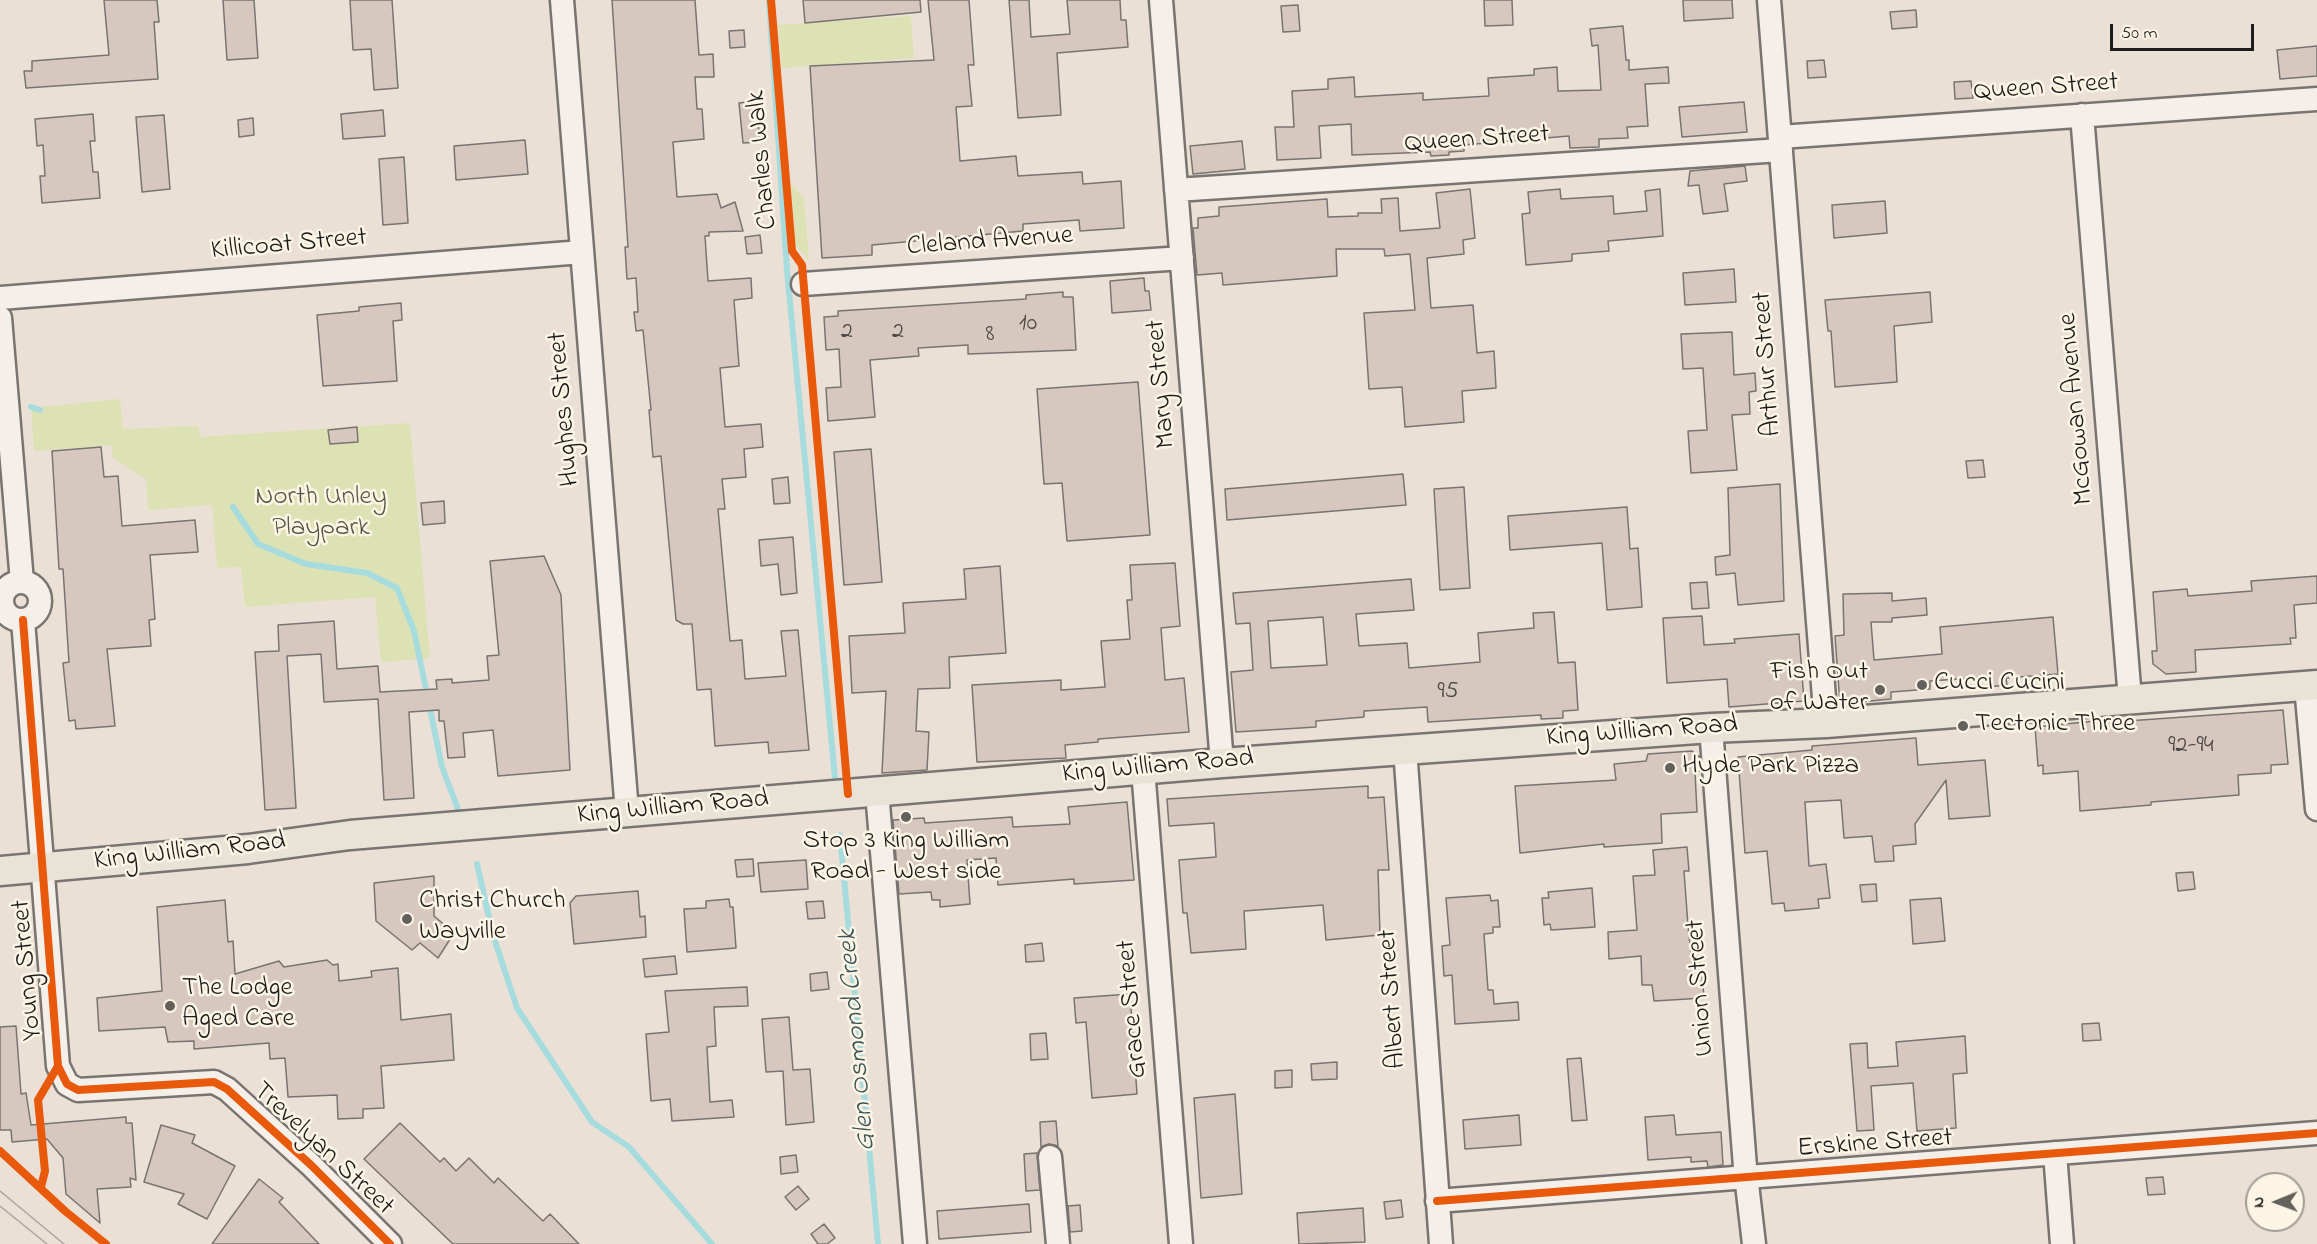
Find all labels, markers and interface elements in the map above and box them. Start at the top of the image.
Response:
scale bar [2113,12,2257,50]
text: 50 m [2121,21,2158,47]
street label: Queen Street [1973,68,2119,110]
street label: Charles Walk [742,89,786,231]
street label: Queen Street [1404,120,1550,162]
street label: Cleland Avenue [906,221,1074,265]
street label: Killicoat Street [210,223,368,269]
street label: Arthur Street [1748,290,1790,438]
house number: 10 [1019,311,1037,339]
street label: McGowan Avenue [2053,312,2103,506]
street label: Mary Street [1141,318,1185,450]
house number: 2 [841,319,853,347]
house number: 2 [892,319,904,347]
house number: 8 [986,322,994,350]
street label: Hughes Street [543,330,589,488]
park label: North Unley Playpark [255,483,387,546]
place label: Fish Out of Water [1770,658,1868,721]
place label: Cucci Cucini [1934,669,2065,701]
marker: Cucci Cucini [1915,678,1929,692]
house number: 95 [1438,679,1458,707]
marker: Fish Out of Water [1873,683,1887,697]
street label: King William Road [1545,710,1739,756]
place label: Tectonic Three [1975,710,2135,742]
marker: Tectonic Three [1956,719,1970,733]
house number: 92-94 [2168,733,2214,761]
street label: King William Road [1061,743,1255,793]
place label: Hyde Park Pizza [1682,752,1859,784]
marker: Hyde Park Pizza [1663,761,1677,775]
street label: King William Road [576,784,770,834]
marker: Stop 3 King William Road - West side [899,810,913,824]
street label: King William Road [93,827,287,879]
place label: Stop 3 King William Road - West side [803,827,1009,890]
place label: Christ Church Wayville [419,887,566,950]
street label: Young Street [7,898,51,1042]
marker: Christ Church Wayville [400,912,414,926]
street label: Union Street [1681,918,1723,1058]
water label: Glen Osmond Creek [833,928,885,1152]
street label: Albert Street [1373,928,1415,1070]
street label: Grace Street [1112,938,1156,1080]
place label: The Lodge Aged Care [182,974,295,1037]
marker: The Lodge Aged Care [163,999,177,1013]
street label: Trevelyan Street [245,1076,399,1224]
street label: Erskine Street [1796,1123,1954,1167]
north arrow [2245,1172,2305,1232]
text: N [2247,1197,2271,1208]

